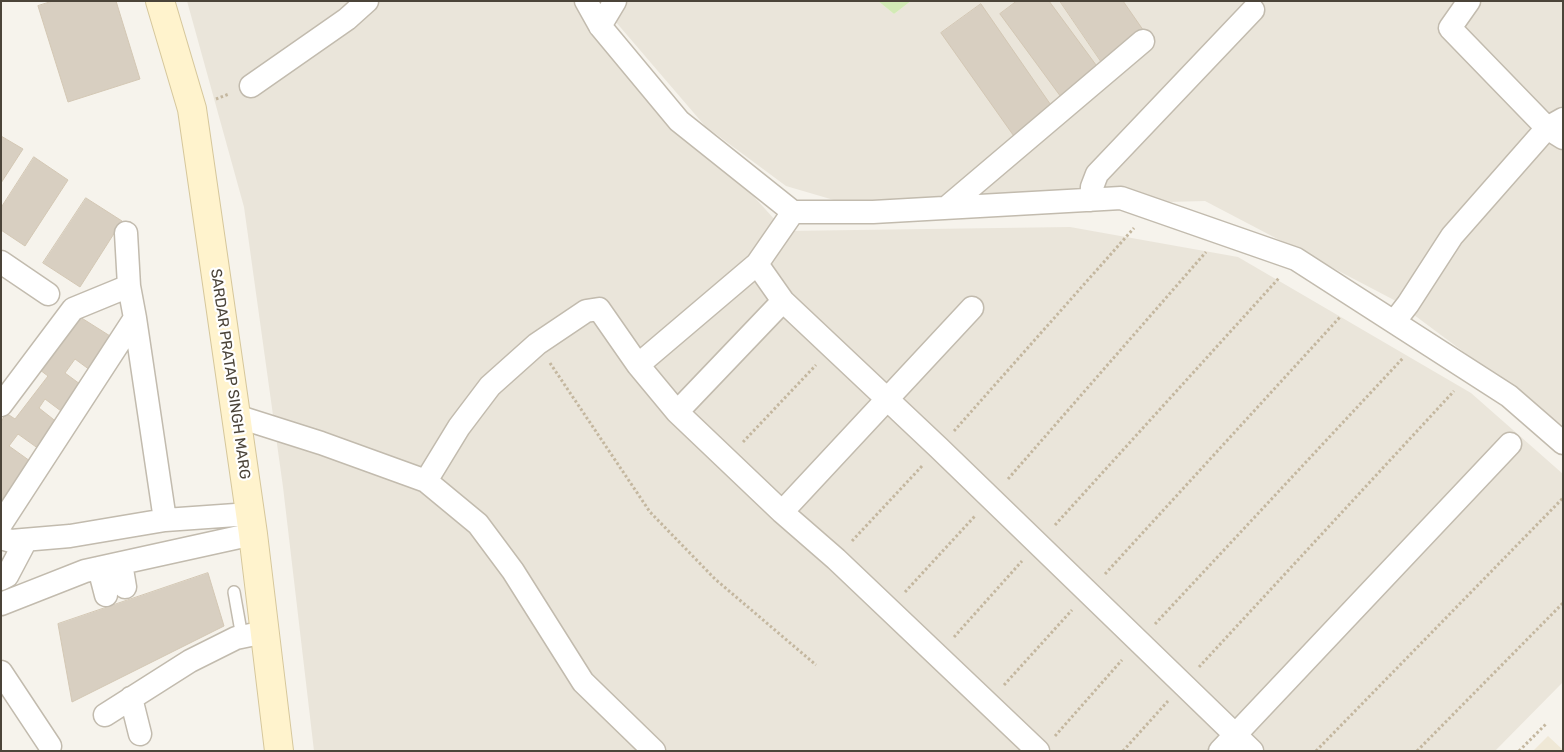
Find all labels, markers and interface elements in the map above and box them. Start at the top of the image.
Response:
street label: SARDAR PRATAP SINGH MARG [206,268,254,480]

